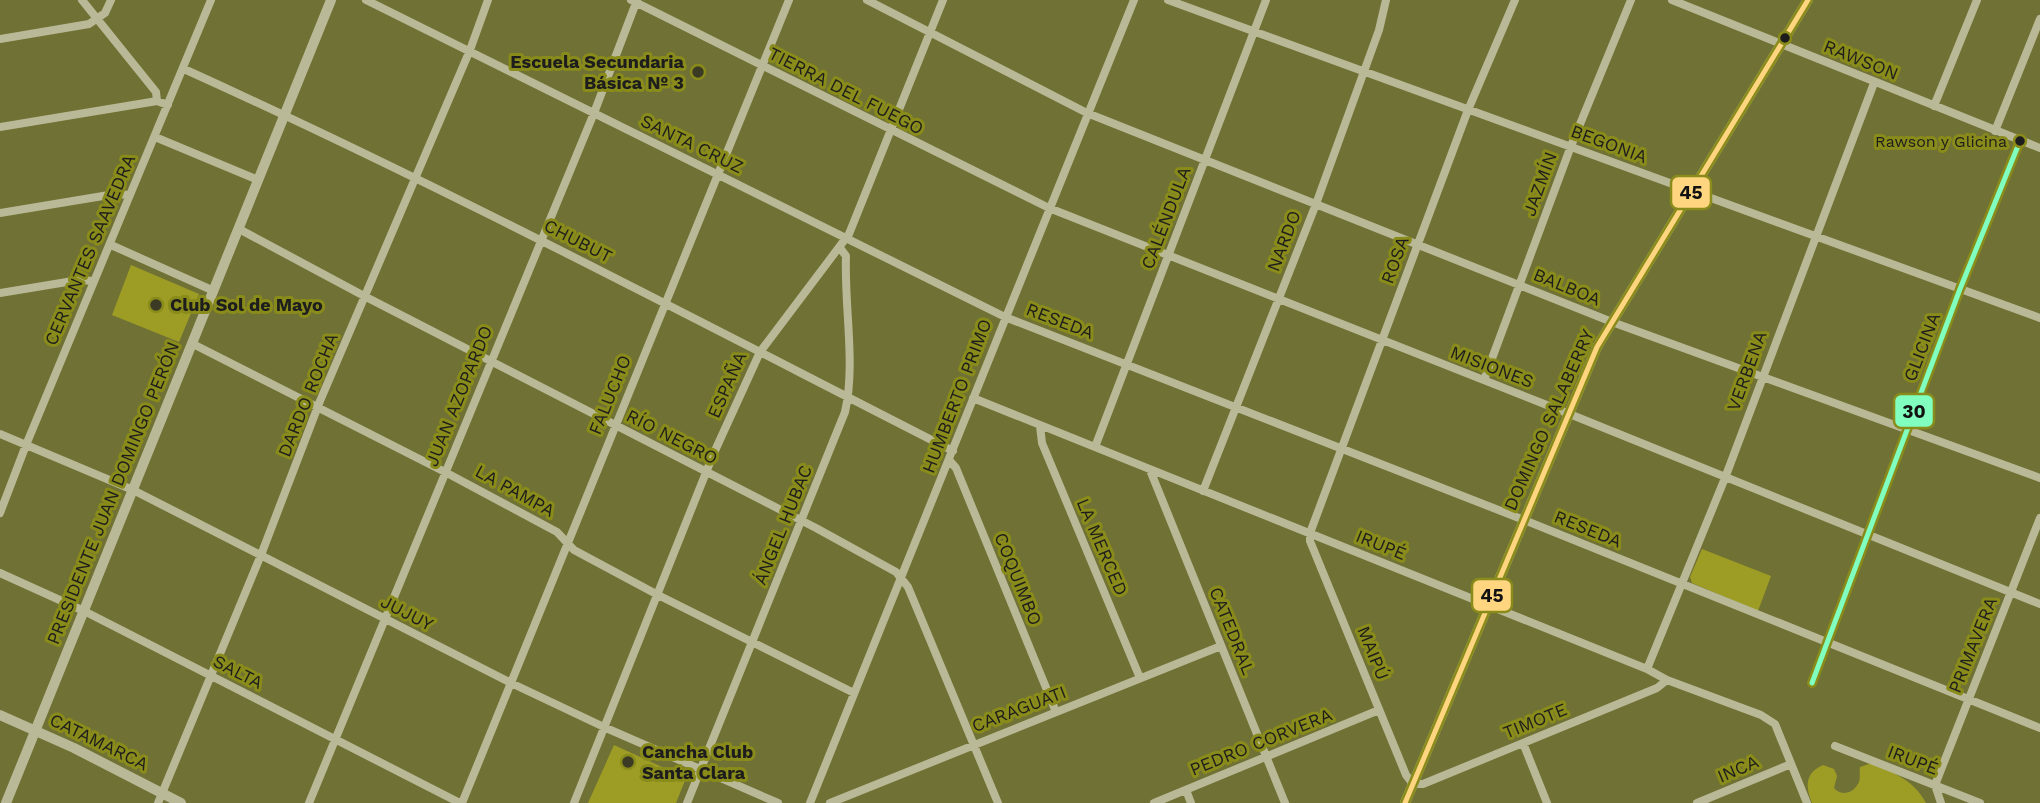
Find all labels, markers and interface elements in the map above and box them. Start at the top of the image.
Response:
unlabelled marker [1778,31,1792,45]
street label: RAWSON [1821,35,1902,84]
street label: TIERRA DEL FUEGO [765,42,927,139]
place label: Escuela Secundaria Básica Nº 3 [510,51,685,93]
marker: Escuela Secundaria Básica Nº 3 [690,64,706,80]
street label: SANTA CRUZ [638,110,747,177]
street label: BEGONIA [1568,120,1650,167]
place label: Rawson y Glicina [1875,132,2007,151]
marker: Rawson y Glicina [2013,134,2027,148]
street label: JAZMÍN [1518,149,1561,219]
street label: CERVANTES SAAVEDRA [40,151,139,348]
street label: CALÉNDULA [1136,164,1195,272]
line badge: 45 [1671,176,1711,209]
text: 45 [1679,181,1703,204]
street label: NARDO [1262,207,1305,274]
street label: CHUBUT [541,214,616,267]
street label: ROSA [1376,233,1413,286]
street label: BALBOA [1530,264,1604,310]
place label: Club Sol de Mayo [170,294,323,315]
marker: Club Sol de Mayo [148,297,164,313]
street label: RESEDA [1023,298,1097,343]
street label: GLICINA [1899,309,1944,384]
street label: HUMBERTO PRIMO [917,316,996,476]
street label: JUAN AZOPARDO [421,322,496,469]
street label: DOMINGO SALABERRY [1499,325,1598,514]
street label: VERBENA [1722,328,1771,414]
street label: DARDO ROCHA [273,330,342,460]
street label: PRESIDENTE JUAN DOMINGO PERÓN [42,338,183,647]
street label: MISIONES [1448,341,1537,392]
street label: ESPAÑA [703,348,750,421]
street label: FALUCHO [584,352,635,438]
line badge: 30 [1894,394,1934,428]
text: 30 [1902,400,1926,423]
street label: RÍO NEGRO [623,405,721,469]
street label: LA PAMPA [472,460,559,521]
street label: ÁNGEL HUBAC [749,462,816,588]
street label: LA MERCED [1073,495,1132,599]
street label: RESEDA [1551,506,1625,552]
street label: IRUPÉ [1353,525,1409,564]
street label: COQUIMBO [990,529,1047,628]
line badge: 45 [1472,579,1512,612]
street label: CATEDRAL [1205,584,1260,678]
text: 45 [1480,584,1504,607]
street label: JUJUY [377,590,438,635]
street label: PRIMAVERA [1944,594,2001,696]
street label: MAIPÚ [1353,623,1394,683]
street label: SALTA [210,650,267,693]
street label: CARAGUATI [969,681,1069,736]
street label: TIMOTE [1500,698,1570,743]
street label: PEDRO CORVERA [1187,703,1335,780]
street label: CATAMARCA [46,709,152,775]
street label: IRUPÉ [1885,740,1941,779]
place label: Cancha Club Santa Clara [642,741,753,783]
street label: INCA [1714,750,1762,787]
marker: Cancha Club Santa Clara [620,754,636,770]

